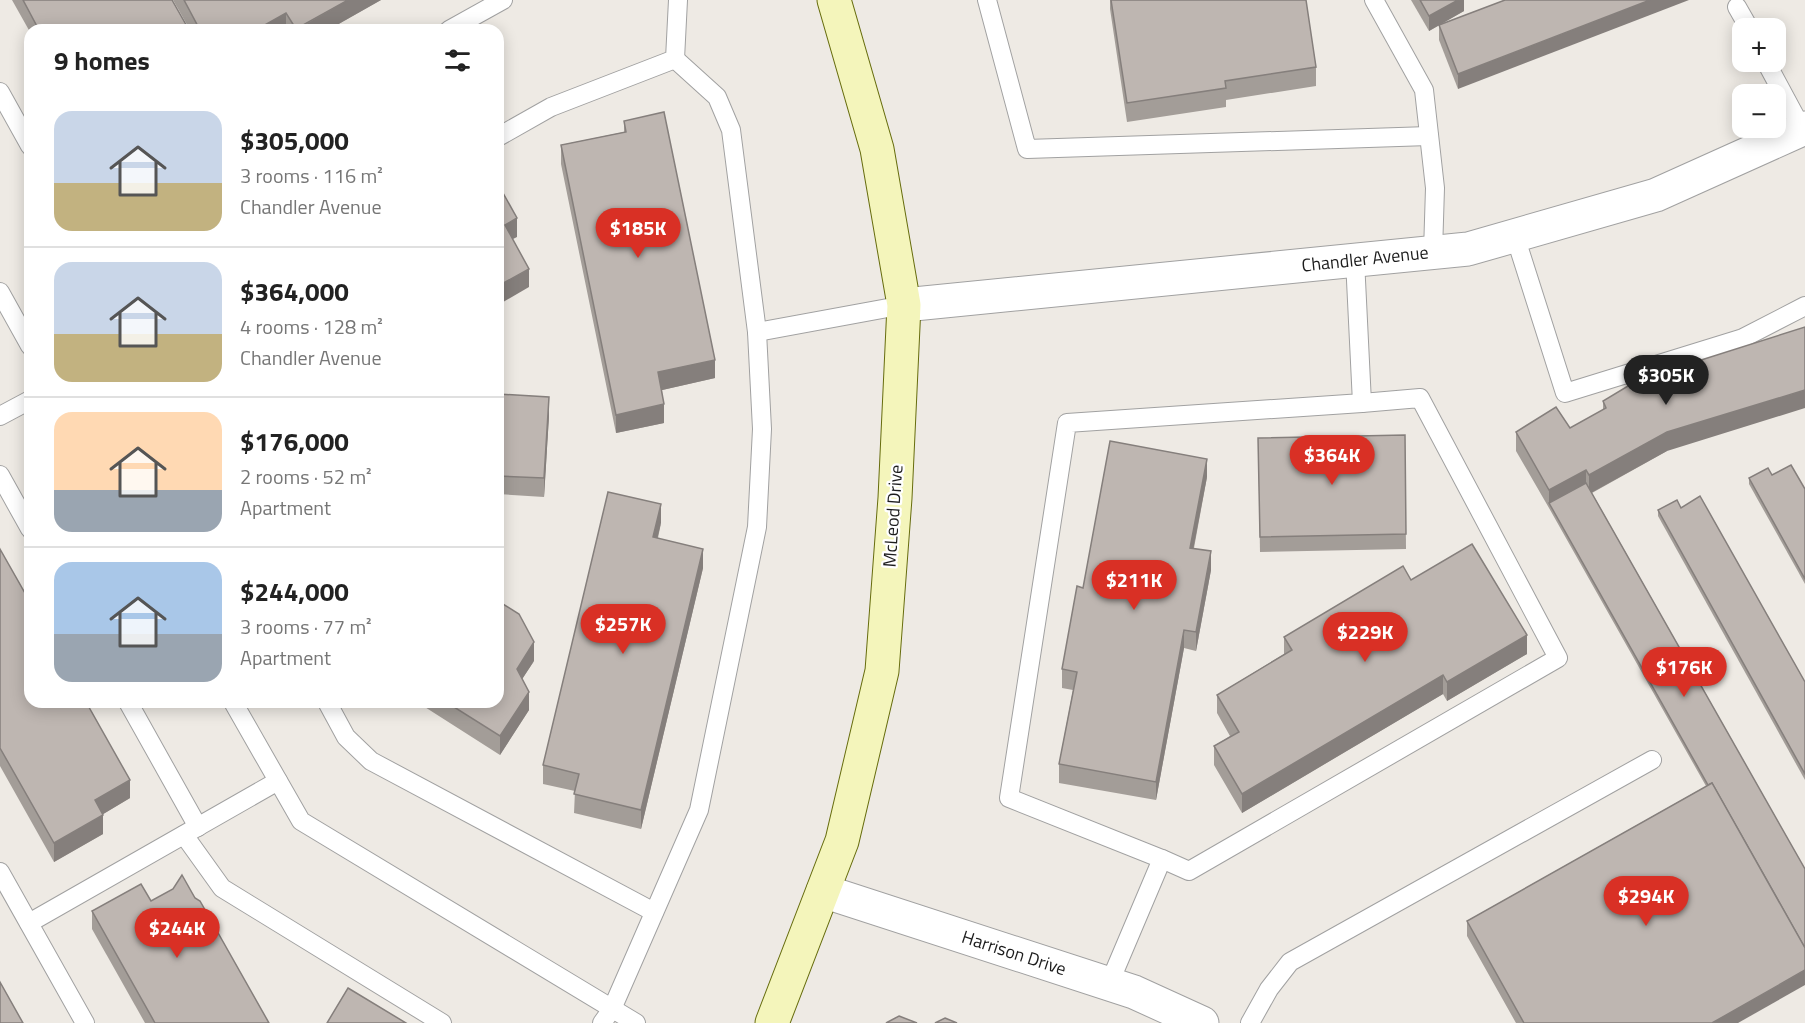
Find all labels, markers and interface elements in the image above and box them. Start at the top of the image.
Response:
map controls [1732,18,1786,138]
button: + [1732,18,1786,72]
text: 9 homes [54,41,150,80]
icon: filters [441,44,474,77]
button: − [1732,84,1786,138]
text: $305,000 [240,121,349,160]
icon: home [102,135,174,207]
text: 3 rooms · 116 m² [240,160,383,191]
text: Chandler Avenue [240,191,382,222]
pin: $185K [596,208,680,259]
text: $185K [610,212,666,243]
street label: Chandler Avenue [1300,238,1430,279]
text: $364,000 [240,272,349,311]
icon: home [102,286,174,358]
text: 4 rooms · 128 m² [240,311,383,342]
text: Chandler Avenue [240,342,382,373]
pin: $305K [1624,355,1708,406]
text: $305K [1638,359,1694,390]
text: $176,000 [240,422,349,461]
pin: $364K [1290,435,1374,486]
icon: home [102,436,174,508]
text: $364K [1304,439,1360,470]
text: 2 rooms · 52 m² [240,461,372,492]
street label: McLeod Drive [875,464,910,568]
text: Apartment [240,492,331,523]
pin: $211K [1092,560,1176,611]
text: $211K [1106,564,1162,595]
text: $244,000 [240,572,349,611]
icon: home [102,586,174,658]
pin: $257K [581,604,665,655]
text: $257K [595,608,651,639]
text: 3 rooms · 77 m² [240,611,372,642]
pin: $229K [1323,612,1407,663]
text: $229K [1337,616,1393,647]
text: Apartment [240,642,331,673]
pin: $176K [1642,647,1726,698]
text: $176K [1656,651,1712,682]
pin: $294K [1604,876,1688,927]
text: $294K [1618,880,1674,911]
pin: $244K [135,908,219,959]
text: $244K [149,912,205,943]
street label: Harrison Drive [958,923,1070,982]

